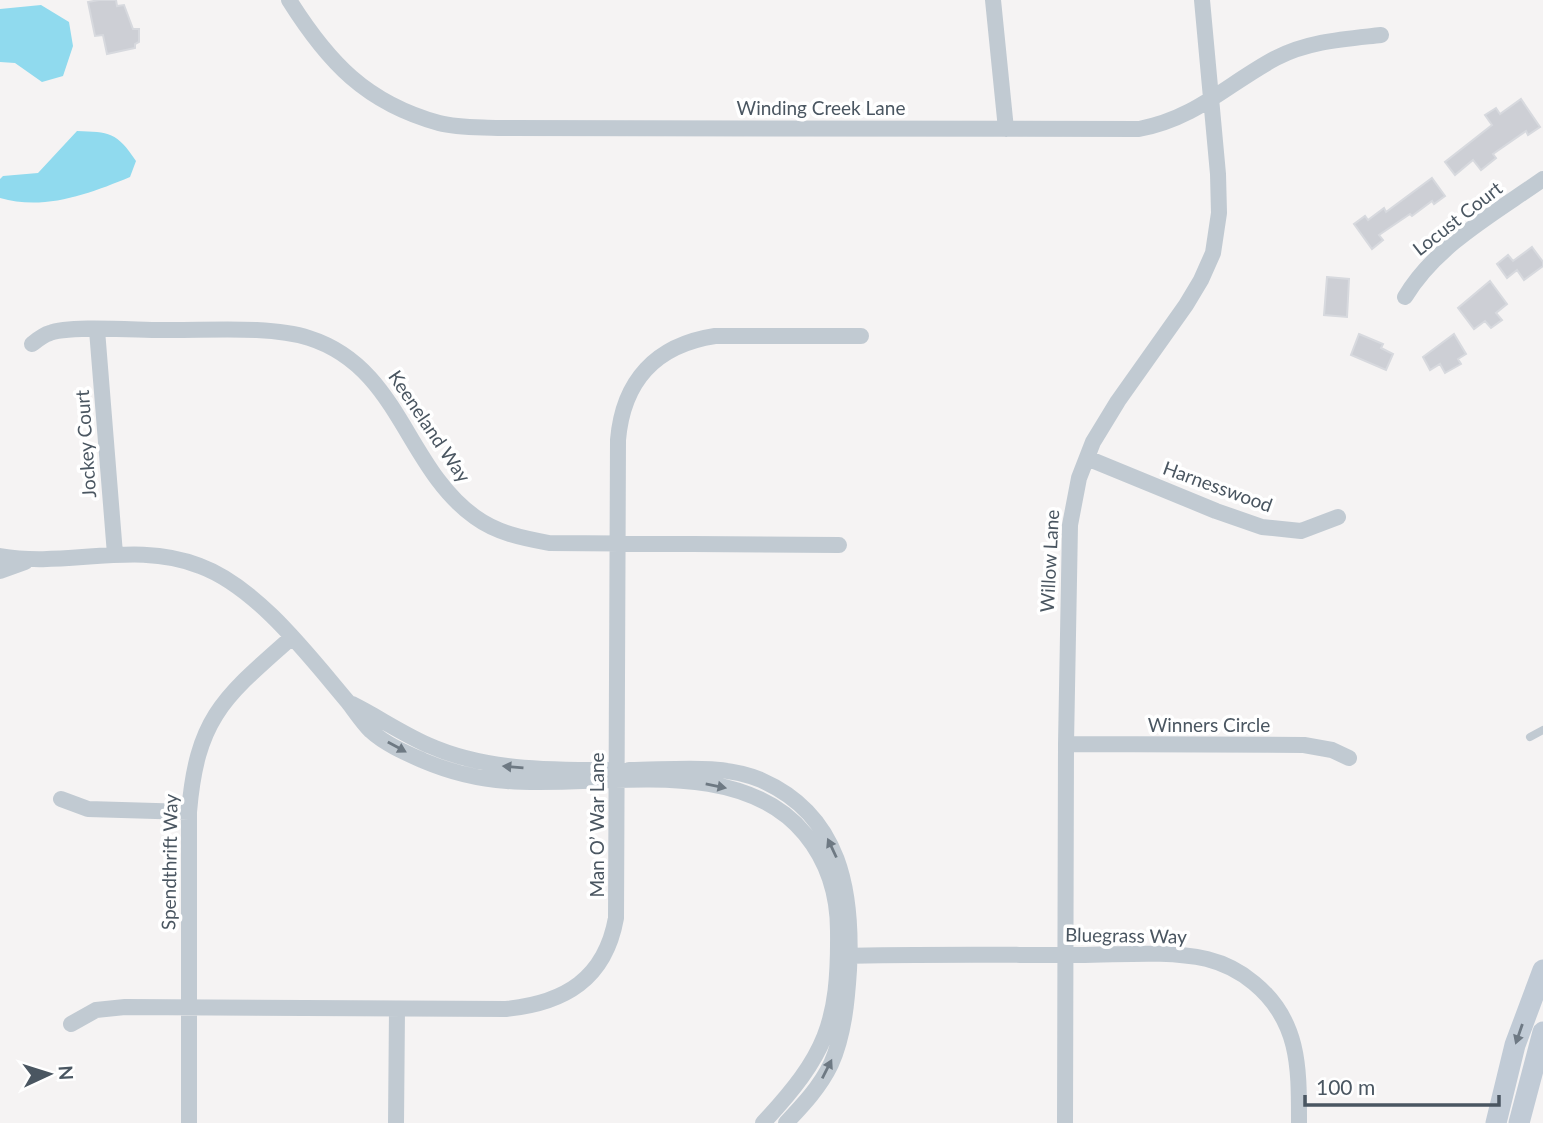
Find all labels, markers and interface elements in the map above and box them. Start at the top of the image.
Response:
street label: Winding Creek Lane [737,96,905,119]
street label: Locust Court [1408,176,1506,260]
street label: Keeneland Way [384,366,476,486]
street label: Jockey Court [70,389,100,499]
street label: Harnesswood [1160,456,1276,516]
street label: Willow Lane [1035,509,1063,613]
street label: Winners Circle [1148,713,1270,736]
one-way arrow [387,742,407,753]
street label: Man O’ War Lane [585,752,608,898]
one-way arrow [502,761,524,772]
one-way arrow [705,781,727,792]
street label: Spendthrift Way [156,794,182,930]
one-way arrow [826,838,838,858]
street label: Bluegrass Way [1065,922,1187,948]
one-way arrow [1513,1024,1524,1045]
north arrow [14,1039,84,1109]
one-way arrow [822,1059,833,1079]
scale bar [1305,1064,1499,1108]
text: N [54,1065,78,1081]
text: 100 m [1316,1074,1375,1099]

